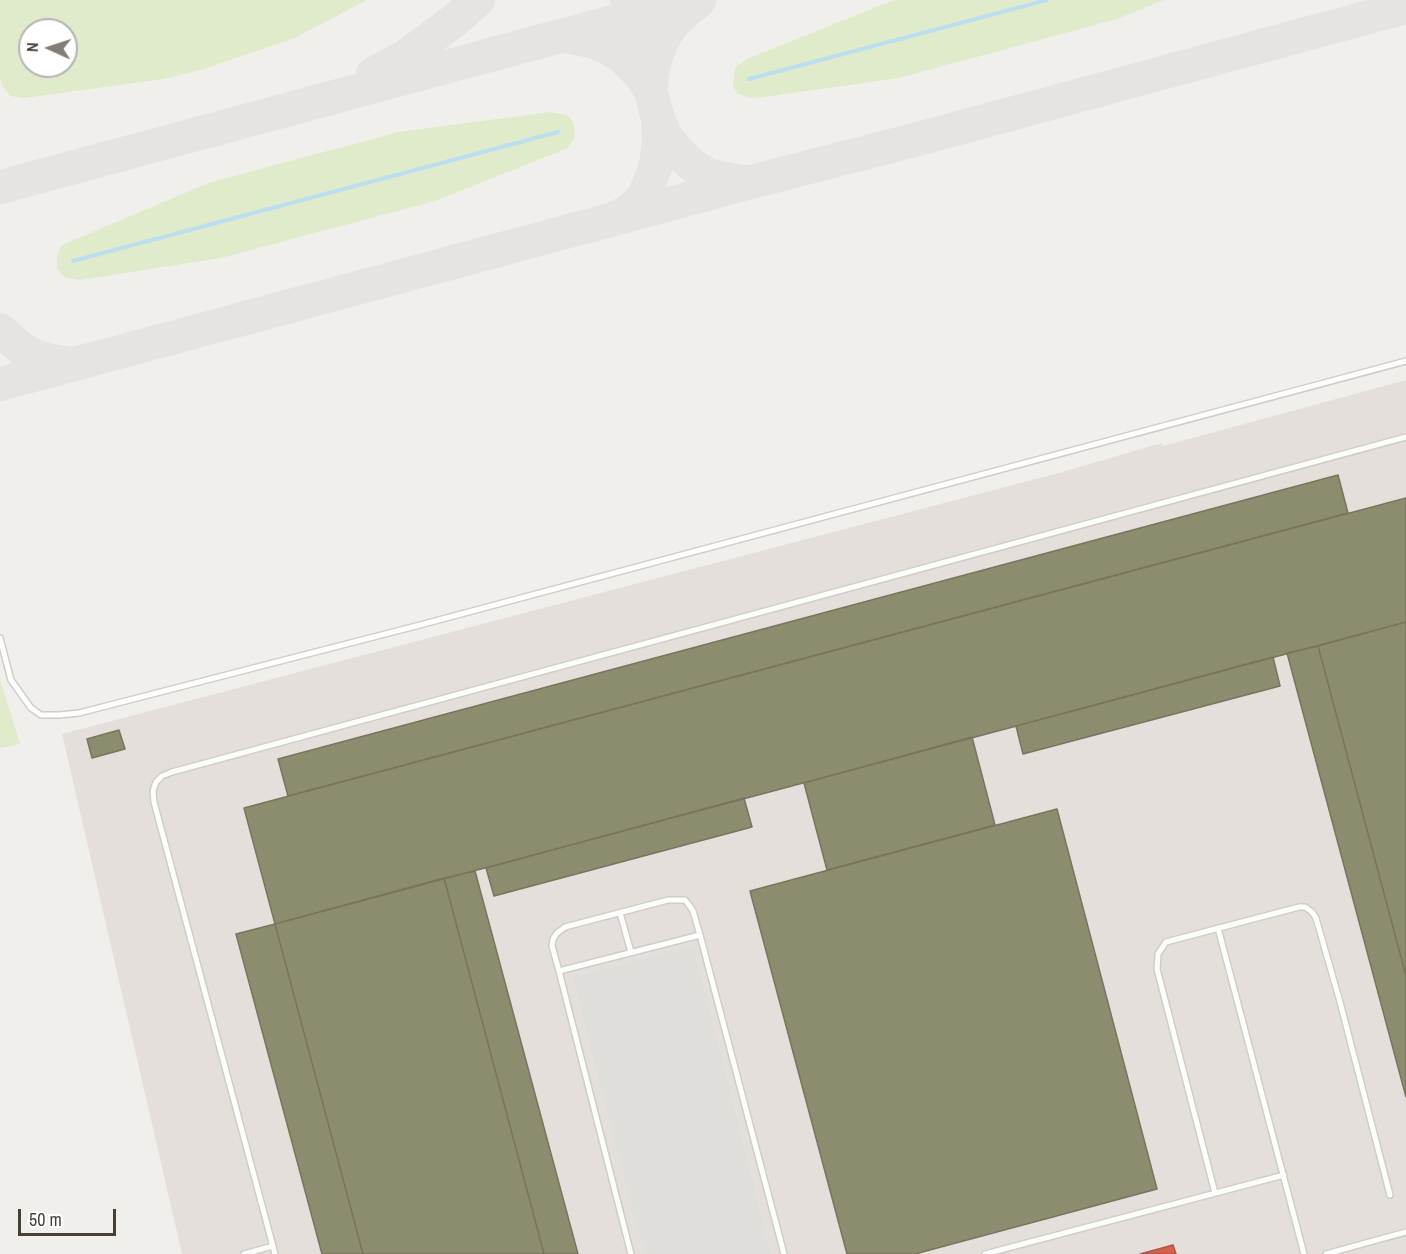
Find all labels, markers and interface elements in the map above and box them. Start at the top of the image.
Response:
north arrow [18,18,78,78]
text: N [21,42,43,52]
scale bar [21,1197,118,1235]
text: 50 m [29,1207,62,1232]

